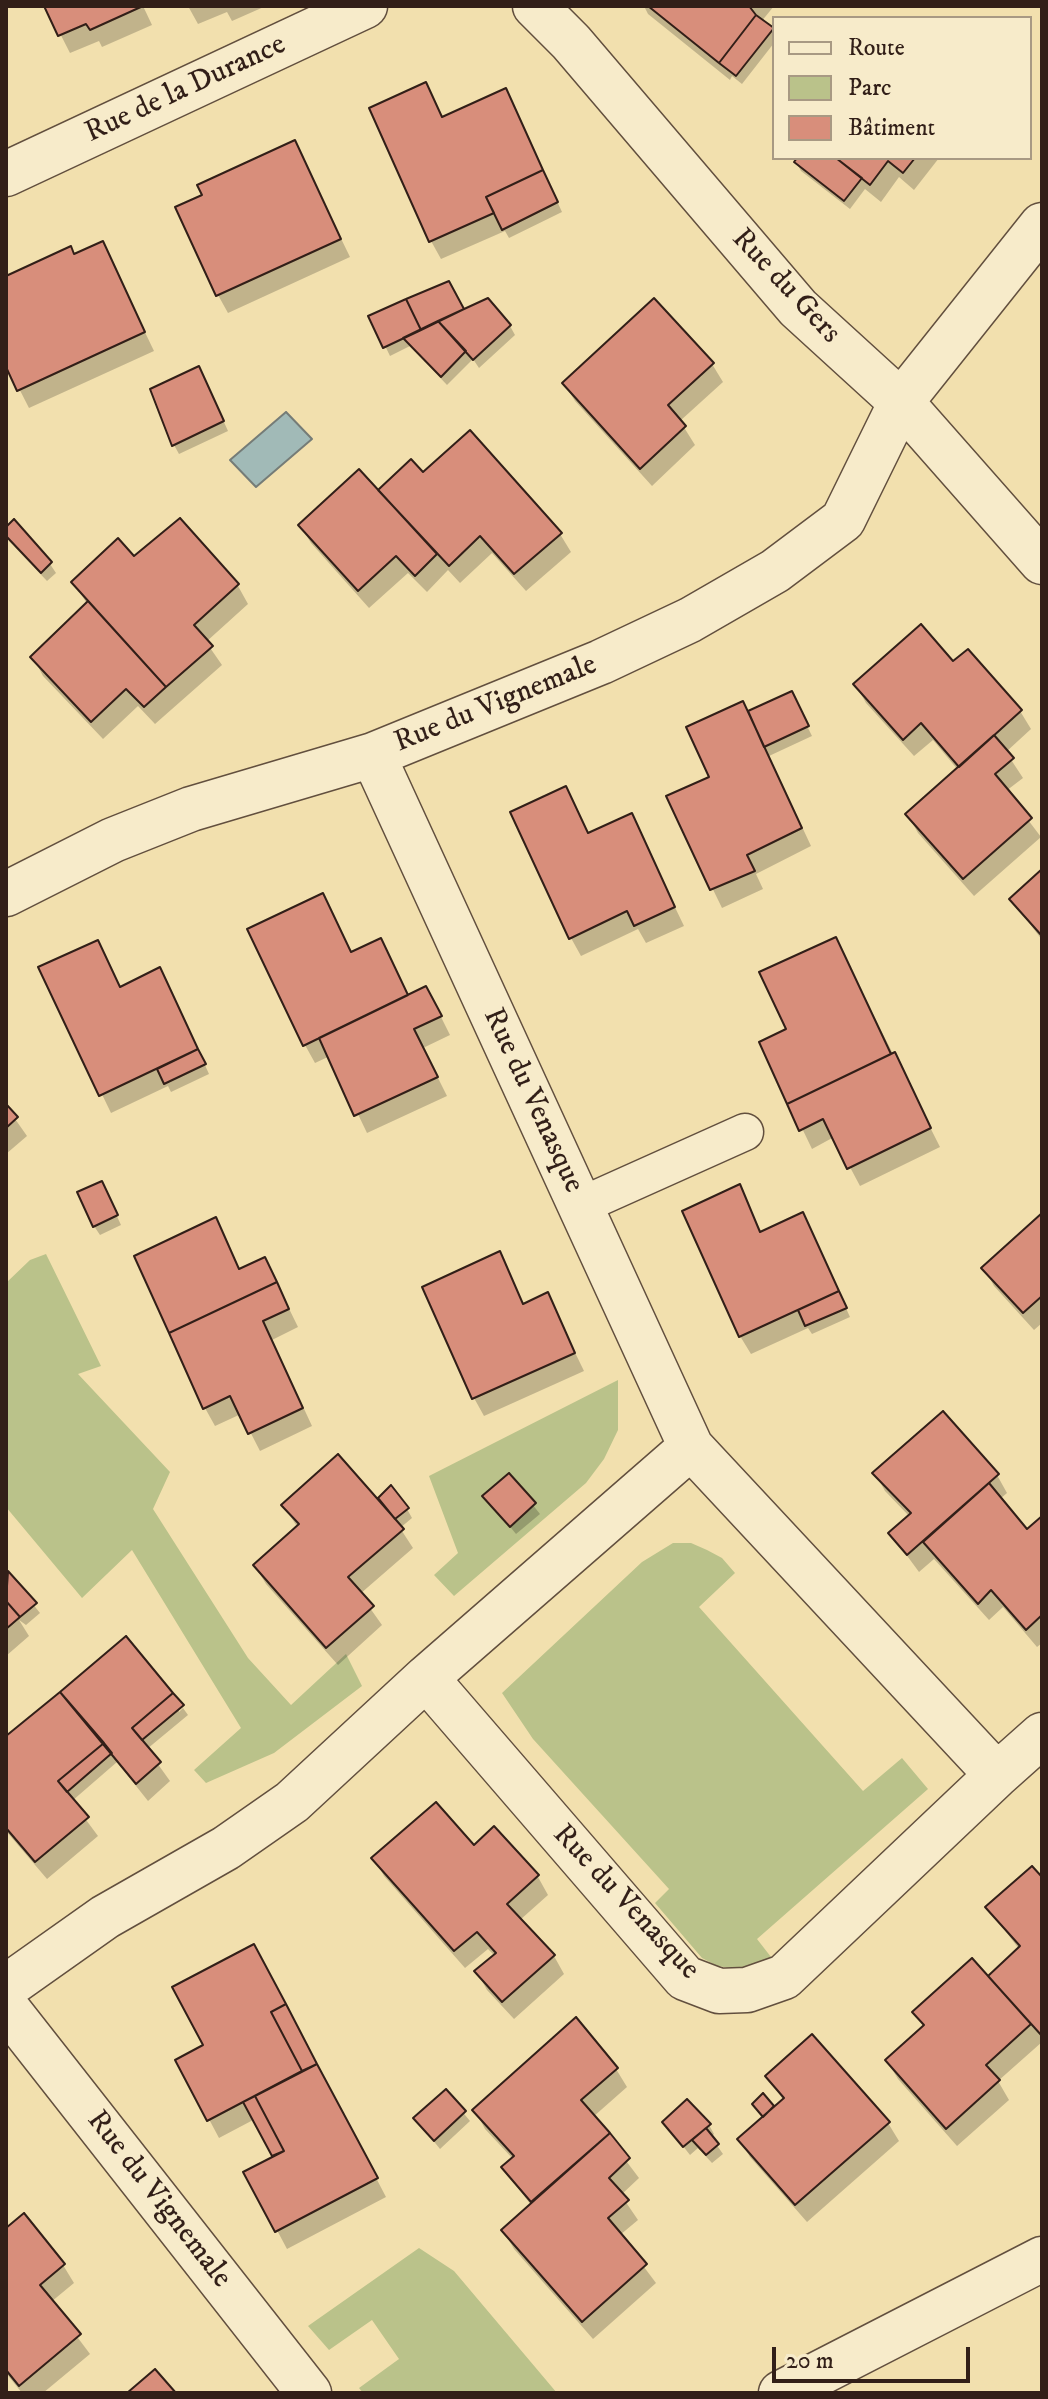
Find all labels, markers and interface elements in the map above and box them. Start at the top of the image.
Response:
legend [772,16,1032,160]
street label: Rue de la Durance [80,28,292,152]
text: Route [848,33,905,63]
text: Parc [848,73,891,103]
text: Bâtiment [848,113,935,143]
street label: Rue du Gers [723,222,847,352]
street label: Rue du Vignemale [390,648,602,762]
street label: Rue du Venasque [474,1003,590,1199]
street label: Rue du Venasque [544,1818,706,1988]
street label: Rue du Vignemale [78,2104,238,2296]
scale bar [776,2331,974,2381]
text: 20 m [786,2346,834,2376]

